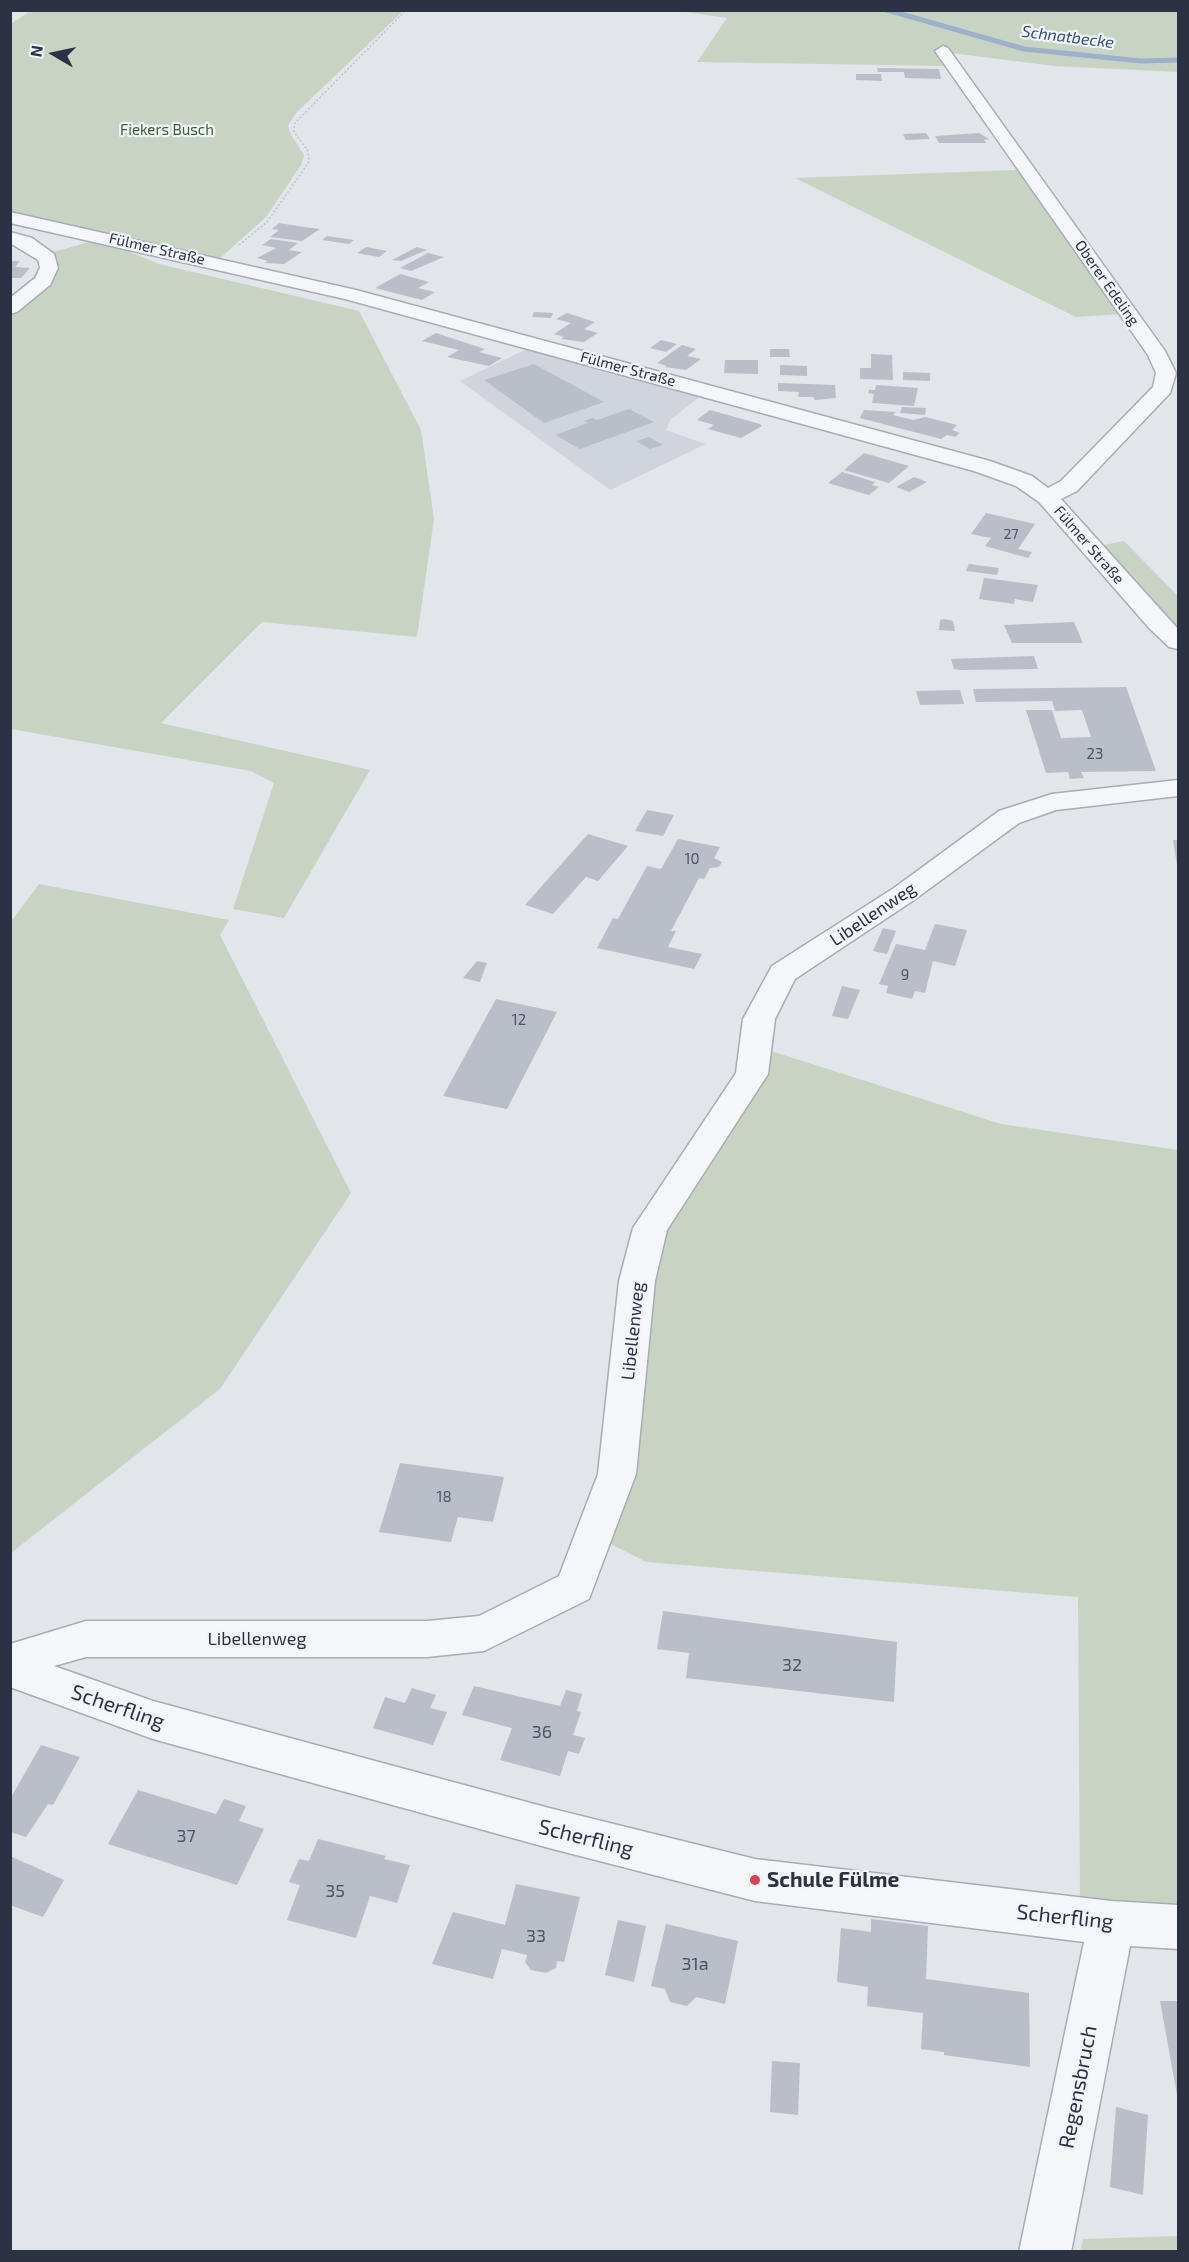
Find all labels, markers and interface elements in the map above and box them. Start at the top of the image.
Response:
water label: Schnatbecke [1021,22,1115,52]
north arrow [24,24,84,84]
text: N [25,44,46,58]
park label: Fiekers Busch [120,121,214,139]
street label: Fülmer Straße [107,229,207,269]
street label: Oberer Edeling [1071,237,1143,329]
street label: Fülmer Straße [578,348,678,390]
street label: Fülmer Straße [1050,502,1128,588]
house number: 27 [1003,526,1019,542]
house number: 23 [1087,745,1103,763]
house number: 10 [684,850,700,868]
street label: Libellenweg [826,877,920,951]
house number: 9 [901,966,909,984]
house number: 12 [512,1011,526,1029]
street label: Libellenweg [617,1281,649,1381]
house number: 18 [436,1488,452,1506]
street label: Libellenweg [208,1628,306,1650]
house number: 32 [782,1654,802,1676]
street label: Scherfling [68,1679,168,1735]
house number: 36 [532,1721,552,1743]
street label: Scherfling [536,1814,636,1862]
house number: 37 [176,1825,196,1847]
place label: Schule Fülme [767,1867,899,1893]
marker: Schule Fülme [748,1873,762,1887]
house number: 35 [325,1880,345,1902]
street label: Scherfling [1015,1899,1115,1935]
house number: 33 [526,1925,546,1947]
house number: 31a [681,1953,709,1975]
street label: Regensbruch [1054,2023,1102,2151]

